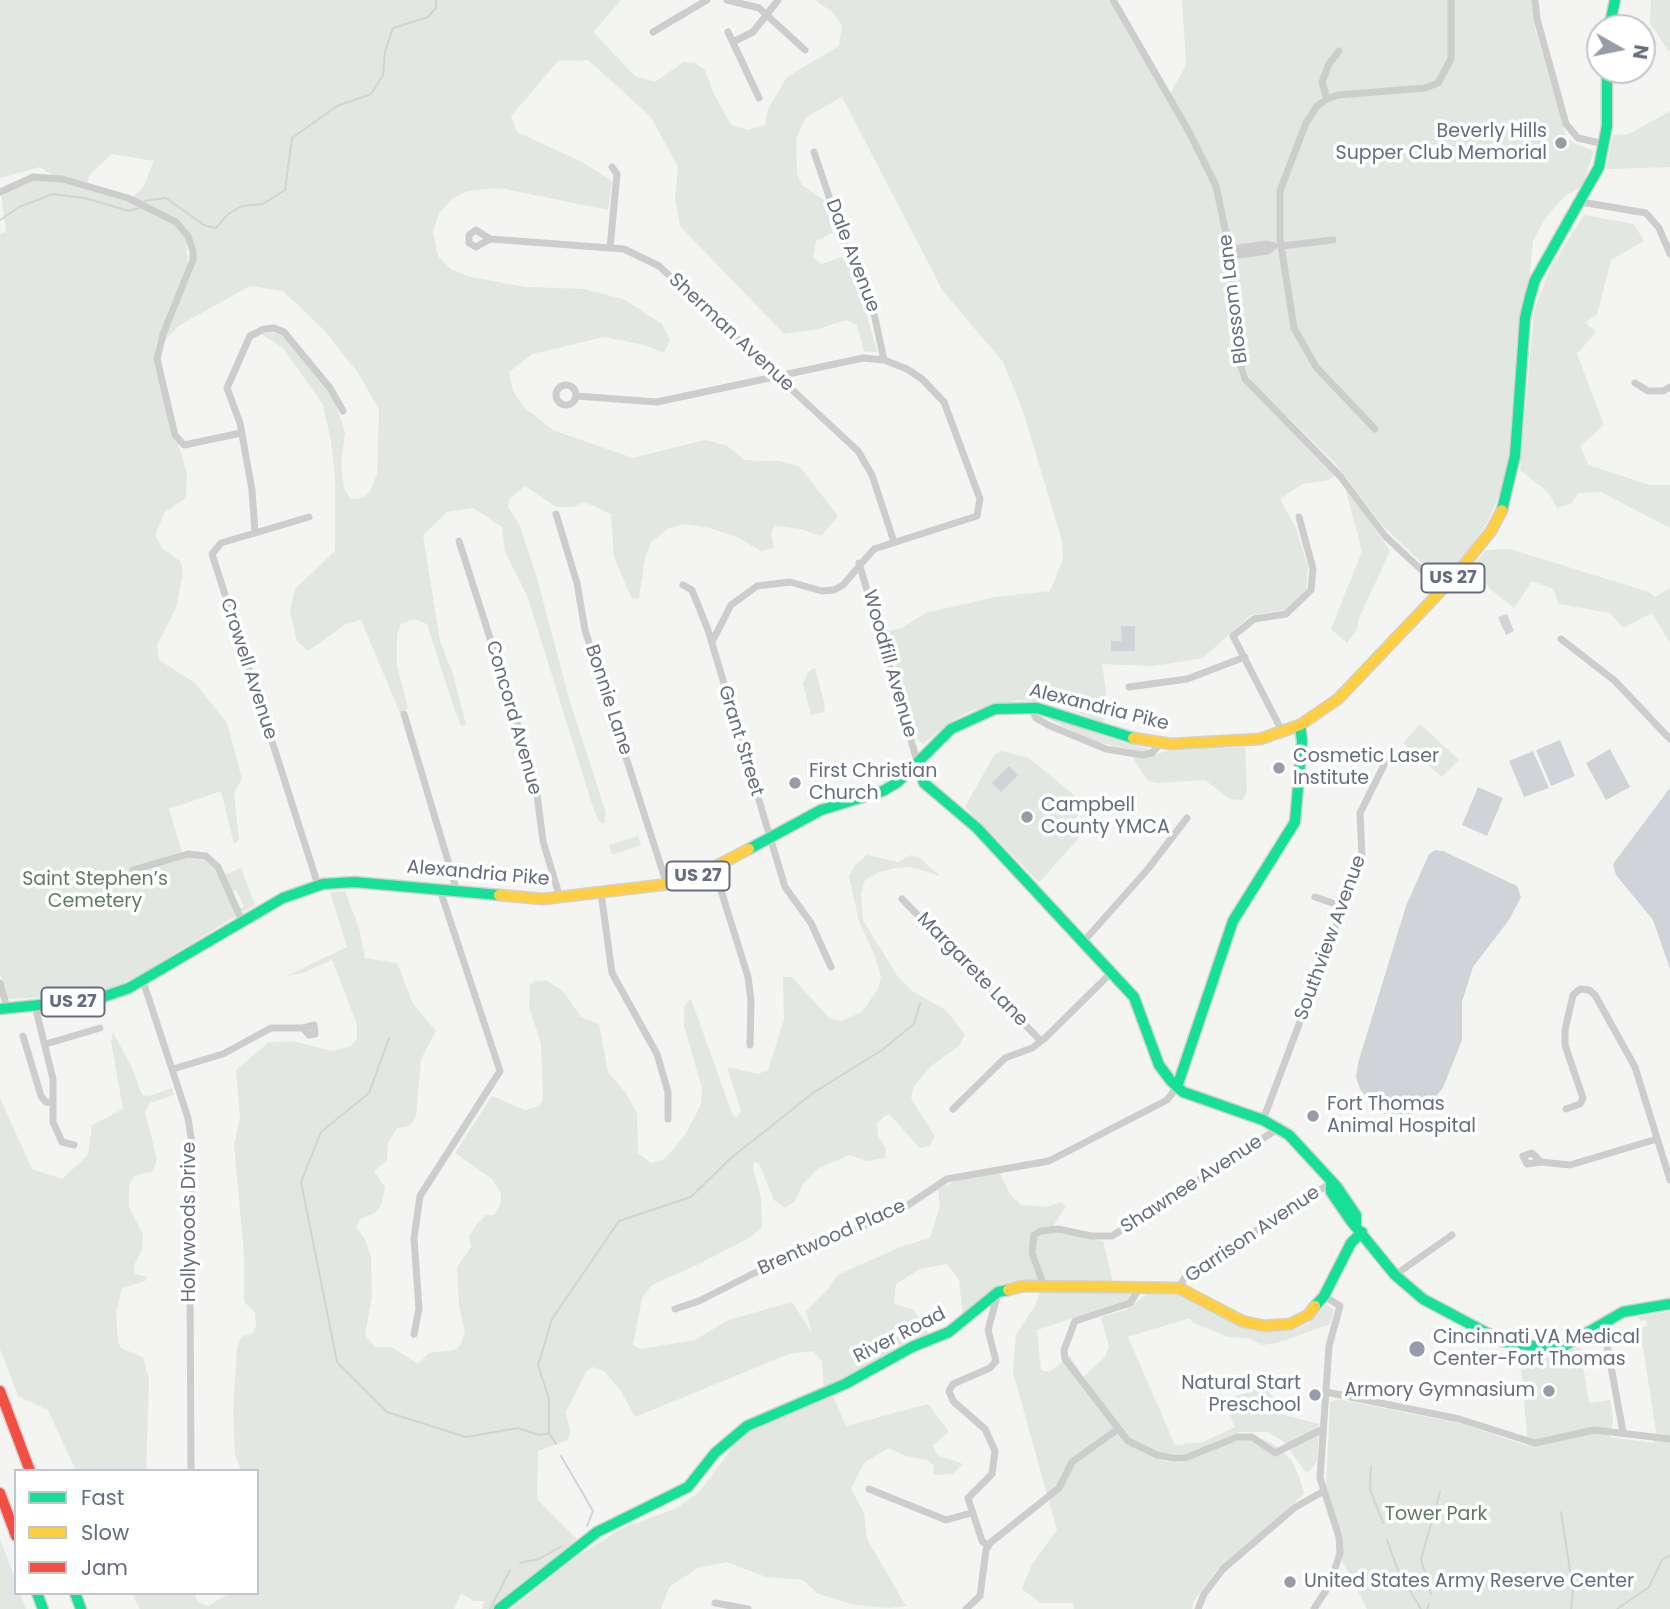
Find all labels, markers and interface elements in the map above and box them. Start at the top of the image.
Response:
north arrow [1586,14,1656,84]
text: N [1626,43,1655,61]
place label: Beverly Hills Supper Club Memorial [1335,121,1547,165]
marker: Beverly Hills Supper Club Memorial [1553,135,1569,151]
street label: Dale Avenue [820,196,884,316]
street label: Blossom Lane [1215,233,1253,365]
street label: Sherman Avenue [664,269,798,397]
road number: US 27 [1422,564,1484,592]
street label: Woodfill Avenue [857,588,921,740]
street label: Crowell Avenue [214,596,282,742]
street label: Concord Avenue [480,638,546,798]
street label: Bonnie Lane [579,642,637,758]
street label: Alexandria Pike [1027,680,1171,736]
street label: Grant Street [712,683,768,799]
place label: Cosmetic Laser Institute [1293,746,1439,790]
marker: Cosmetic Laser Institute [1271,760,1287,776]
place label: First Christian Church [809,761,937,805]
marker: First Christian Church [787,775,803,791]
place label: Campbell County YMCA [1041,795,1170,839]
marker: Campbell County YMCA [1019,809,1035,825]
street label: Southview Avenue [1291,853,1371,1023]
street label: Alexandria Pike [406,856,550,892]
road number: US 27 [666,862,730,890]
park label: Saint Stephen’s Cemetery [22,869,168,913]
street label: Margarete Lane [912,908,1032,1032]
road number: US 27 [42,987,104,1016]
place label: Fort Thomas Animal Hospital [1327,1094,1476,1138]
marker: Fort Thomas Animal Hospital [1305,1108,1321,1124]
street label: Shawnee Avenue [1117,1131,1267,1239]
street label: Hollywoods Drive [179,1142,201,1302]
street label: Garrison Avenue [1181,1182,1325,1288]
street label: Brentwood Place [755,1195,909,1281]
street label: River Road [850,1303,950,1369]
place label: Cincinnati VA Medical Center-Fort Thomas [1433,1327,1640,1371]
marker: Cincinnati VA Medical Center-Fort Thomas [1407,1339,1427,1359]
place label: Natural Start Preschool [1181,1373,1301,1417]
place label: Armory Gymnasium [1344,1380,1535,1402]
marker: Armory Gymnasium [1541,1383,1557,1399]
marker: Natural Start Preschool [1307,1387,1323,1403]
legend [14,1469,259,1595]
text: Fast [81,1483,124,1512]
park label: Tower Park [1385,1504,1487,1526]
text: Slow [81,1518,129,1547]
text: Jam [81,1553,128,1582]
place label: United States Army Reserve Center [1304,1571,1634,1593]
marker: United States Army Reserve Center [1282,1574,1298,1590]

